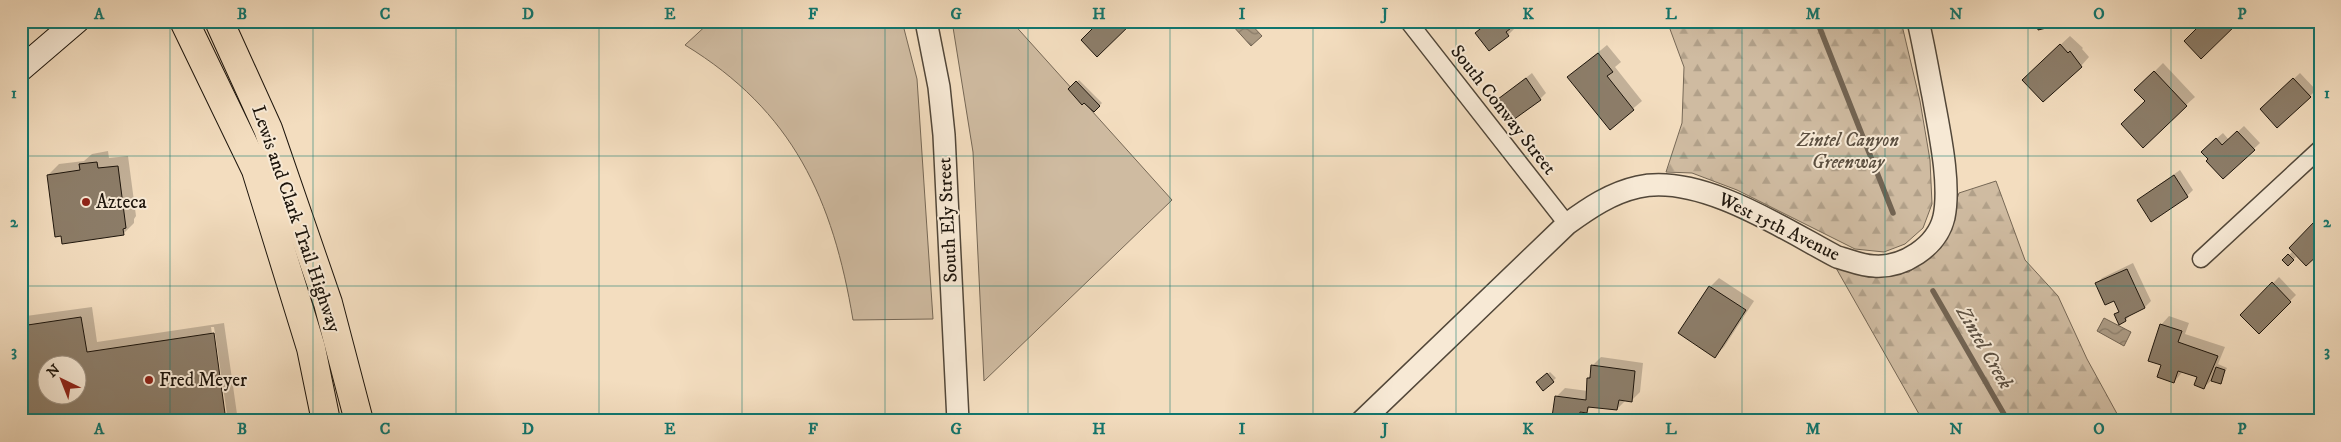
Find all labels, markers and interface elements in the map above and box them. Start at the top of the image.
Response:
text: A [93,4,105,24]
text: B [237,4,247,24]
text: C [380,4,390,24]
text: D [522,4,534,24]
text: E [664,4,676,24]
text: F [808,4,818,24]
text: G [950,4,962,24]
text: H [1092,4,1106,24]
text: I [1239,4,1246,24]
text: J [1380,4,1389,24]
text: K [1522,4,1534,24]
text: L [1665,4,1677,24]
text: M [1806,4,1821,24]
text: N [1949,4,1963,24]
text: O [2093,4,2105,24]
text: P [2237,4,2247,24]
street label: South Conway Street [1445,41,1561,179]
text: 1 [11,83,17,103]
text: 1 [2324,83,2330,103]
street label: Lewis and Clark Trail Highway [246,102,346,337]
park label: Zintel Canyon Greenway [1796,129,1899,174]
street label: South Ely Street [933,157,963,283]
street label: West 15th Avenue [1714,187,1844,266]
place label: Azteca [96,191,147,214]
marker: Azteca [80,196,92,208]
text: 2 [10,212,19,232]
text: 2 [2323,212,2332,232]
water label: Zintel Creek [1950,301,2018,395]
text: 3 [11,341,17,361]
text: 3 [2324,341,2330,361]
north arrow [38,354,88,404]
text: N [43,360,65,382]
place label: Fred Meyer [159,369,247,392]
marker: Fred Meyer [143,374,155,386]
text: A [93,419,105,439]
text: B [237,419,247,439]
text: C [380,419,390,439]
text: D [522,419,534,439]
text: E [664,419,676,439]
text: F [808,419,818,439]
text: G [950,419,962,439]
text: H [1092,419,1106,439]
text: I [1239,419,1246,439]
text: J [1380,419,1389,439]
text: K [1522,419,1534,439]
text: L [1665,419,1677,439]
text: M [1806,419,1821,439]
text: N [1949,419,1963,439]
text: O [2093,419,2105,439]
text: P [2237,419,2247,439]

